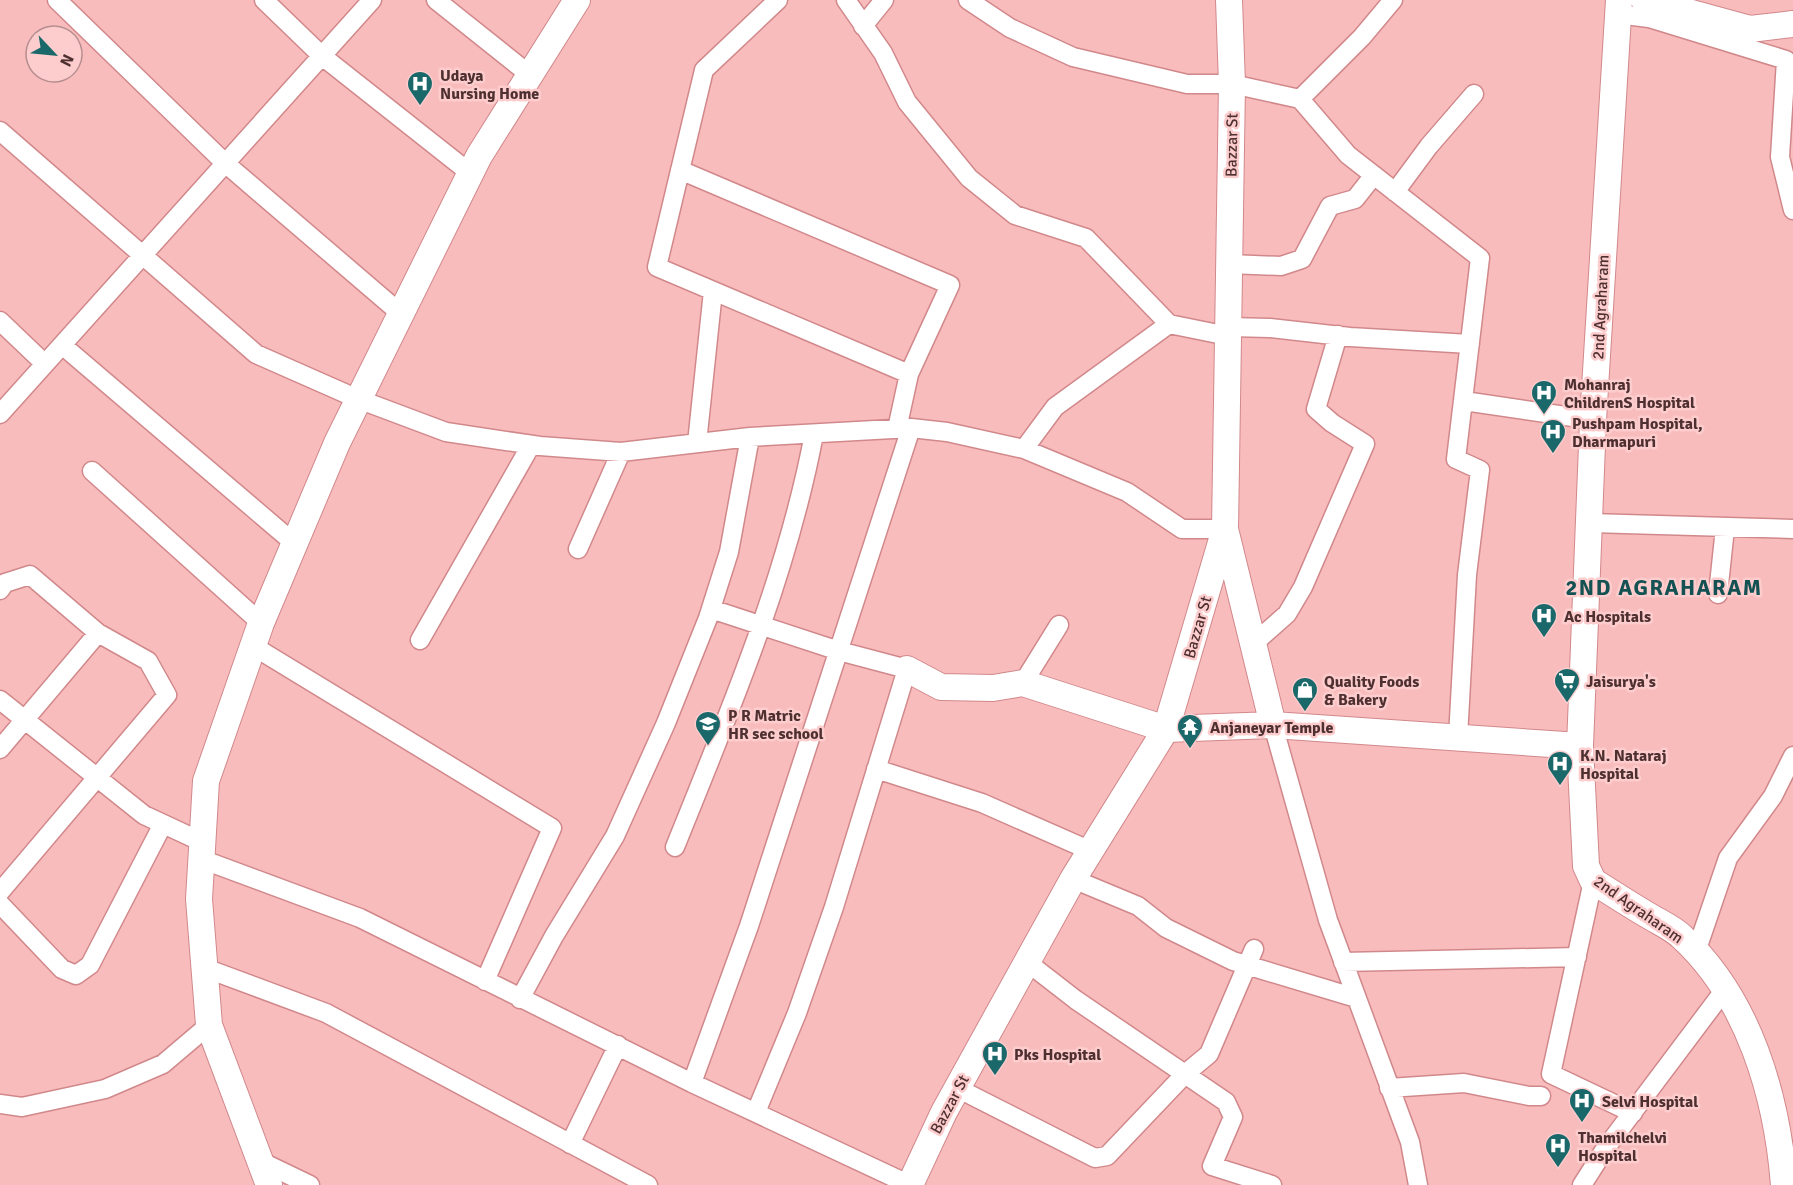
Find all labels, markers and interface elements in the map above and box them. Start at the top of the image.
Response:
north arrow [24,24,84,84]
text: N [55,51,78,70]
place label: Udaya Nursing Home [440,66,539,104]
hospital icon: Udaya Nursing Home [405,69,435,107]
street label: Bazzar St [1221,112,1243,177]
street label: 2nd Agraharam [1588,254,1614,360]
place label: Mohanraj ChildrenS Hospital [1564,375,1695,413]
hospital icon: Mohanraj ChildrenS Hospital [1529,378,1559,416]
place label: Pushpam Hospital, Dharmapuri [1572,414,1703,452]
hospital icon: Pushpam Hospital, Dharmapuri [1538,417,1568,455]
district label: 2ND AGRAHARAM [1565,574,1763,601]
street label: Bazzar St [1180,593,1217,661]
hospital icon: Ac Hospitals [1529,601,1559,639]
place label: Ac Hospitals [1564,607,1651,627]
supermarket icon: Jaisurya's [1552,666,1582,704]
place label: Quality Foods & Bakery [1324,672,1419,710]
place label: Jaisurya's [1586,672,1656,692]
shop icon: Quality Foods & Bakery [1290,675,1320,713]
place label: P R Matric HR sec school [728,706,824,744]
school or university icon: P R Matric HR sec school [693,709,723,747]
temple icon: Anjaneyar Temple [1175,712,1205,750]
place label: Anjaneyar Temple [1210,718,1334,738]
place label: K.N. Nataraj Hospital [1580,746,1667,784]
hospital icon: K.N. Nataraj Hospital [1545,749,1575,787]
street label: 2nd Agraharam [1590,872,1687,948]
hospital icon: Pks Hospital [980,1039,1010,1077]
place label: Pks Hospital [1014,1045,1101,1065]
street label: Bazzar St [926,1071,974,1137]
hospital icon: Selvi Hospital [1567,1086,1597,1124]
place label: Selvi Hospital [1602,1092,1698,1112]
place label: Thamilchelvi Hospital [1578,1128,1667,1166]
hospital icon: Thamilchelvi Hospital [1543,1131,1573,1169]

